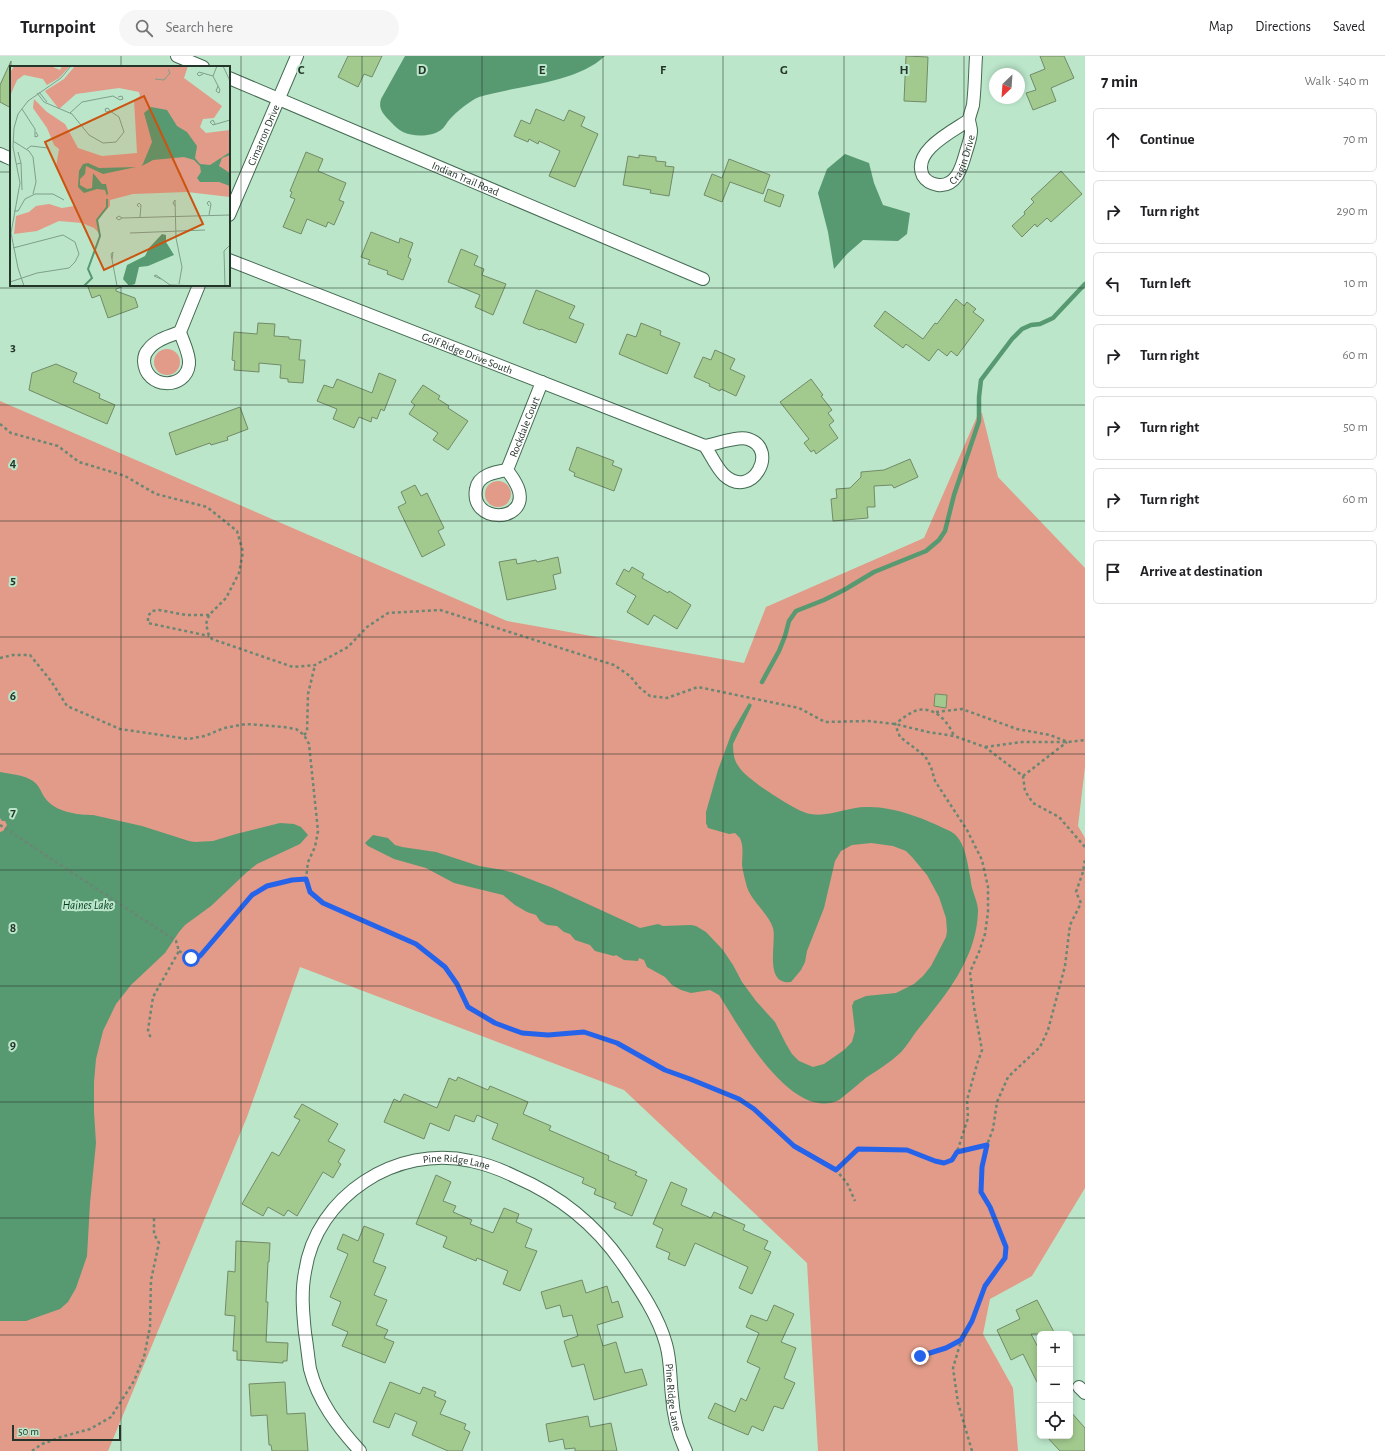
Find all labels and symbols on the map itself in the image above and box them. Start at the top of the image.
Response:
text: C [298,64,305,77]
text: D [418,64,427,77]
text: E [539,64,546,77]
text: F [660,64,667,77]
text: G [780,64,788,77]
text: H [899,64,909,77]
inset map [10,66,230,286]
north arrow [989,68,1025,104]
street label: Cimarron Drive [245,103,281,167]
street label: Cragin Drive [947,134,976,187]
street label: Indian Trail Road [430,159,501,198]
street label: Golf Ridge Drive South [421,331,514,376]
text: 3 [10,341,16,354]
street label: Rockdale Court [507,395,541,459]
text: 4 [10,457,17,470]
text: 5 [10,574,16,587]
text: 6 [10,690,16,703]
text: 7 [10,806,16,819]
water label: Haines Lake [62,899,114,911]
text: 8 [10,922,16,935]
route start [182,949,200,967]
text: 9 [10,1039,16,1052]
street label: Pine Ridge Lane [422,1152,491,1171]
route end [911,1347,929,1365]
street label: Pine Ridge Lane [664,1363,683,1432]
scale bar [12,1423,121,1442]

